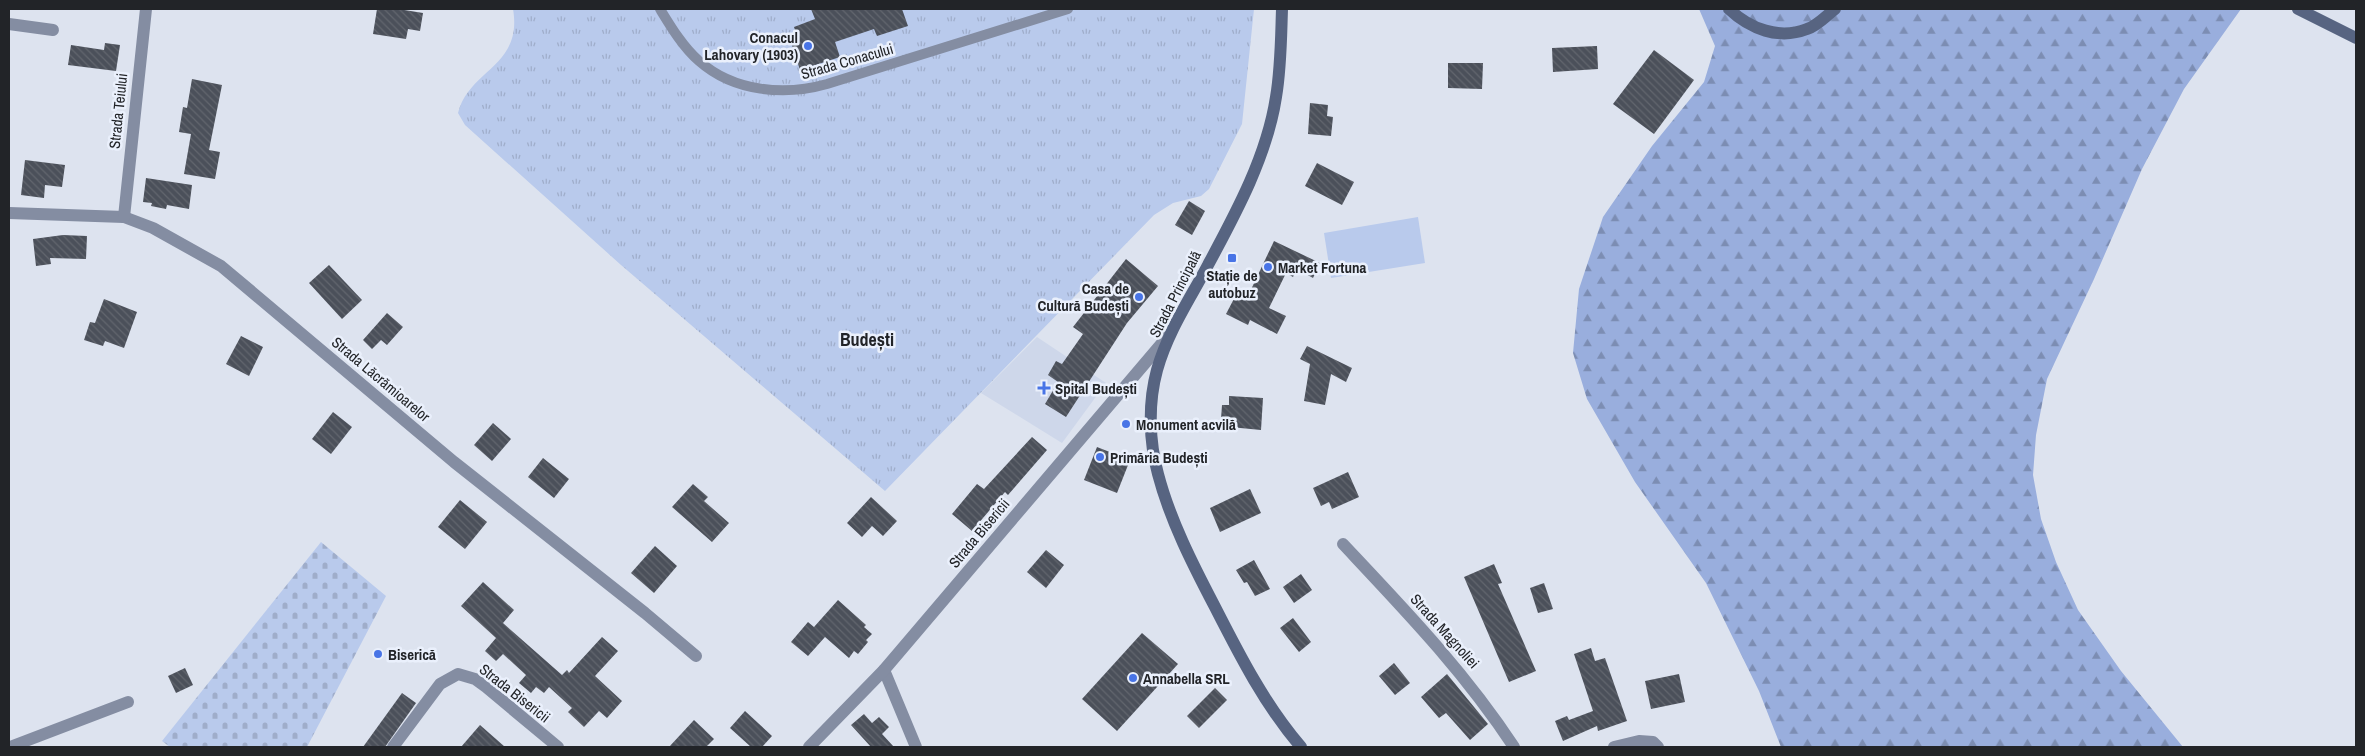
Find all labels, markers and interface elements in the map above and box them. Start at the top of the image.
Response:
place label: Conacul Lahovary (1903) [704,27,798,65]
street label: Strada Conacului [798,38,896,84]
marker: Conacul Lahovary (1903) [802,40,814,52]
street label: Strada Teiului [104,72,132,150]
street label: Strada Principală [1144,247,1206,341]
marker: Stație de autobuz [1226,252,1238,264]
place label: Market Fortuna [1278,257,1366,278]
marker: Market Fortuna [1262,261,1274,273]
place label: Stație de autobuz [1206,265,1258,303]
place label: Casa de Cultură Budești [1037,278,1129,316]
marker: Casa de Cultură Budești [1133,291,1145,303]
district label: Budești [840,327,894,352]
street label: Strada Lăcrămioarelor [327,332,435,426]
place label: Spital Budești [1055,378,1137,399]
marker: Spital Budești [1037,381,1051,395]
place label: Monument acvilă [1136,414,1236,435]
marker: Monument acvilă [1120,418,1132,430]
place label: Primăria Budești [1110,447,1208,468]
marker: Primăria Budești [1094,451,1106,463]
street label: Strada Bisericii [944,494,1014,572]
street label: Strada Magnoliei [1406,589,1484,673]
place label: Biserică [388,644,436,665]
marker: Biserică [372,648,384,660]
street label: Strada Bisericii [475,659,555,727]
place label: Annabella SRL [1143,668,1230,689]
marker: Annabella SRL [1127,672,1139,684]

